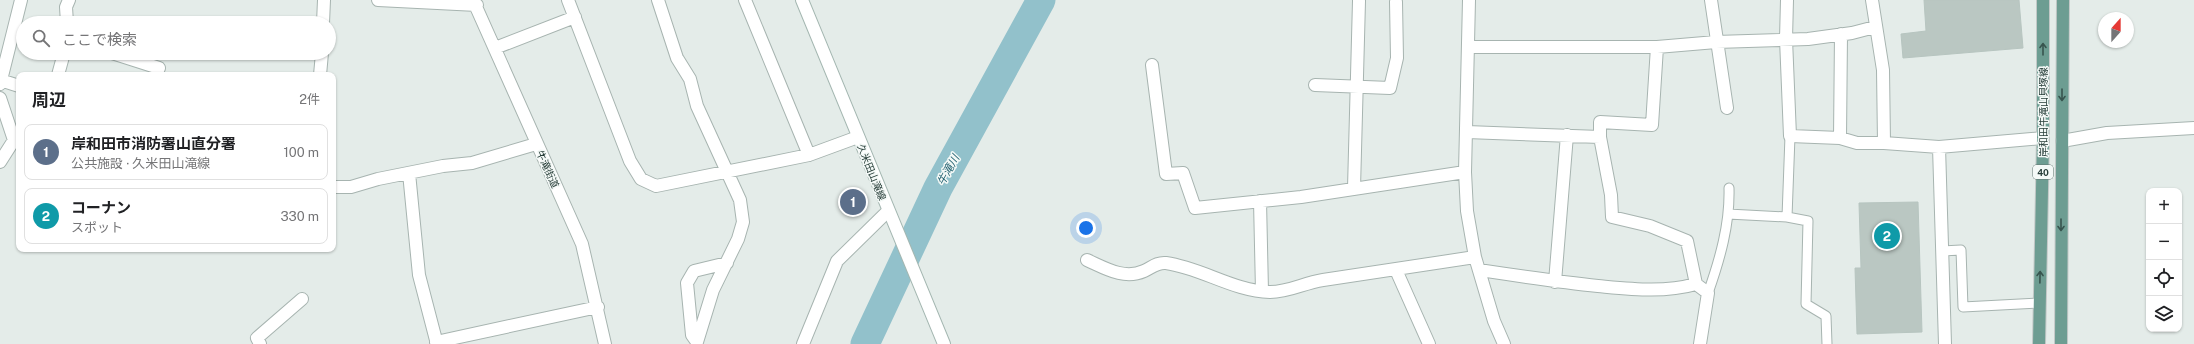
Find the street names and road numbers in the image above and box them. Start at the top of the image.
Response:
street label: 岸和田牛滝山貝塚線 [2037,67,2049,157]
street label: 久米田山滝線 [855,142,889,202]
street label: 牛滝街道 [534,148,562,190]
road number: 40 [2033,165,2053,179]

